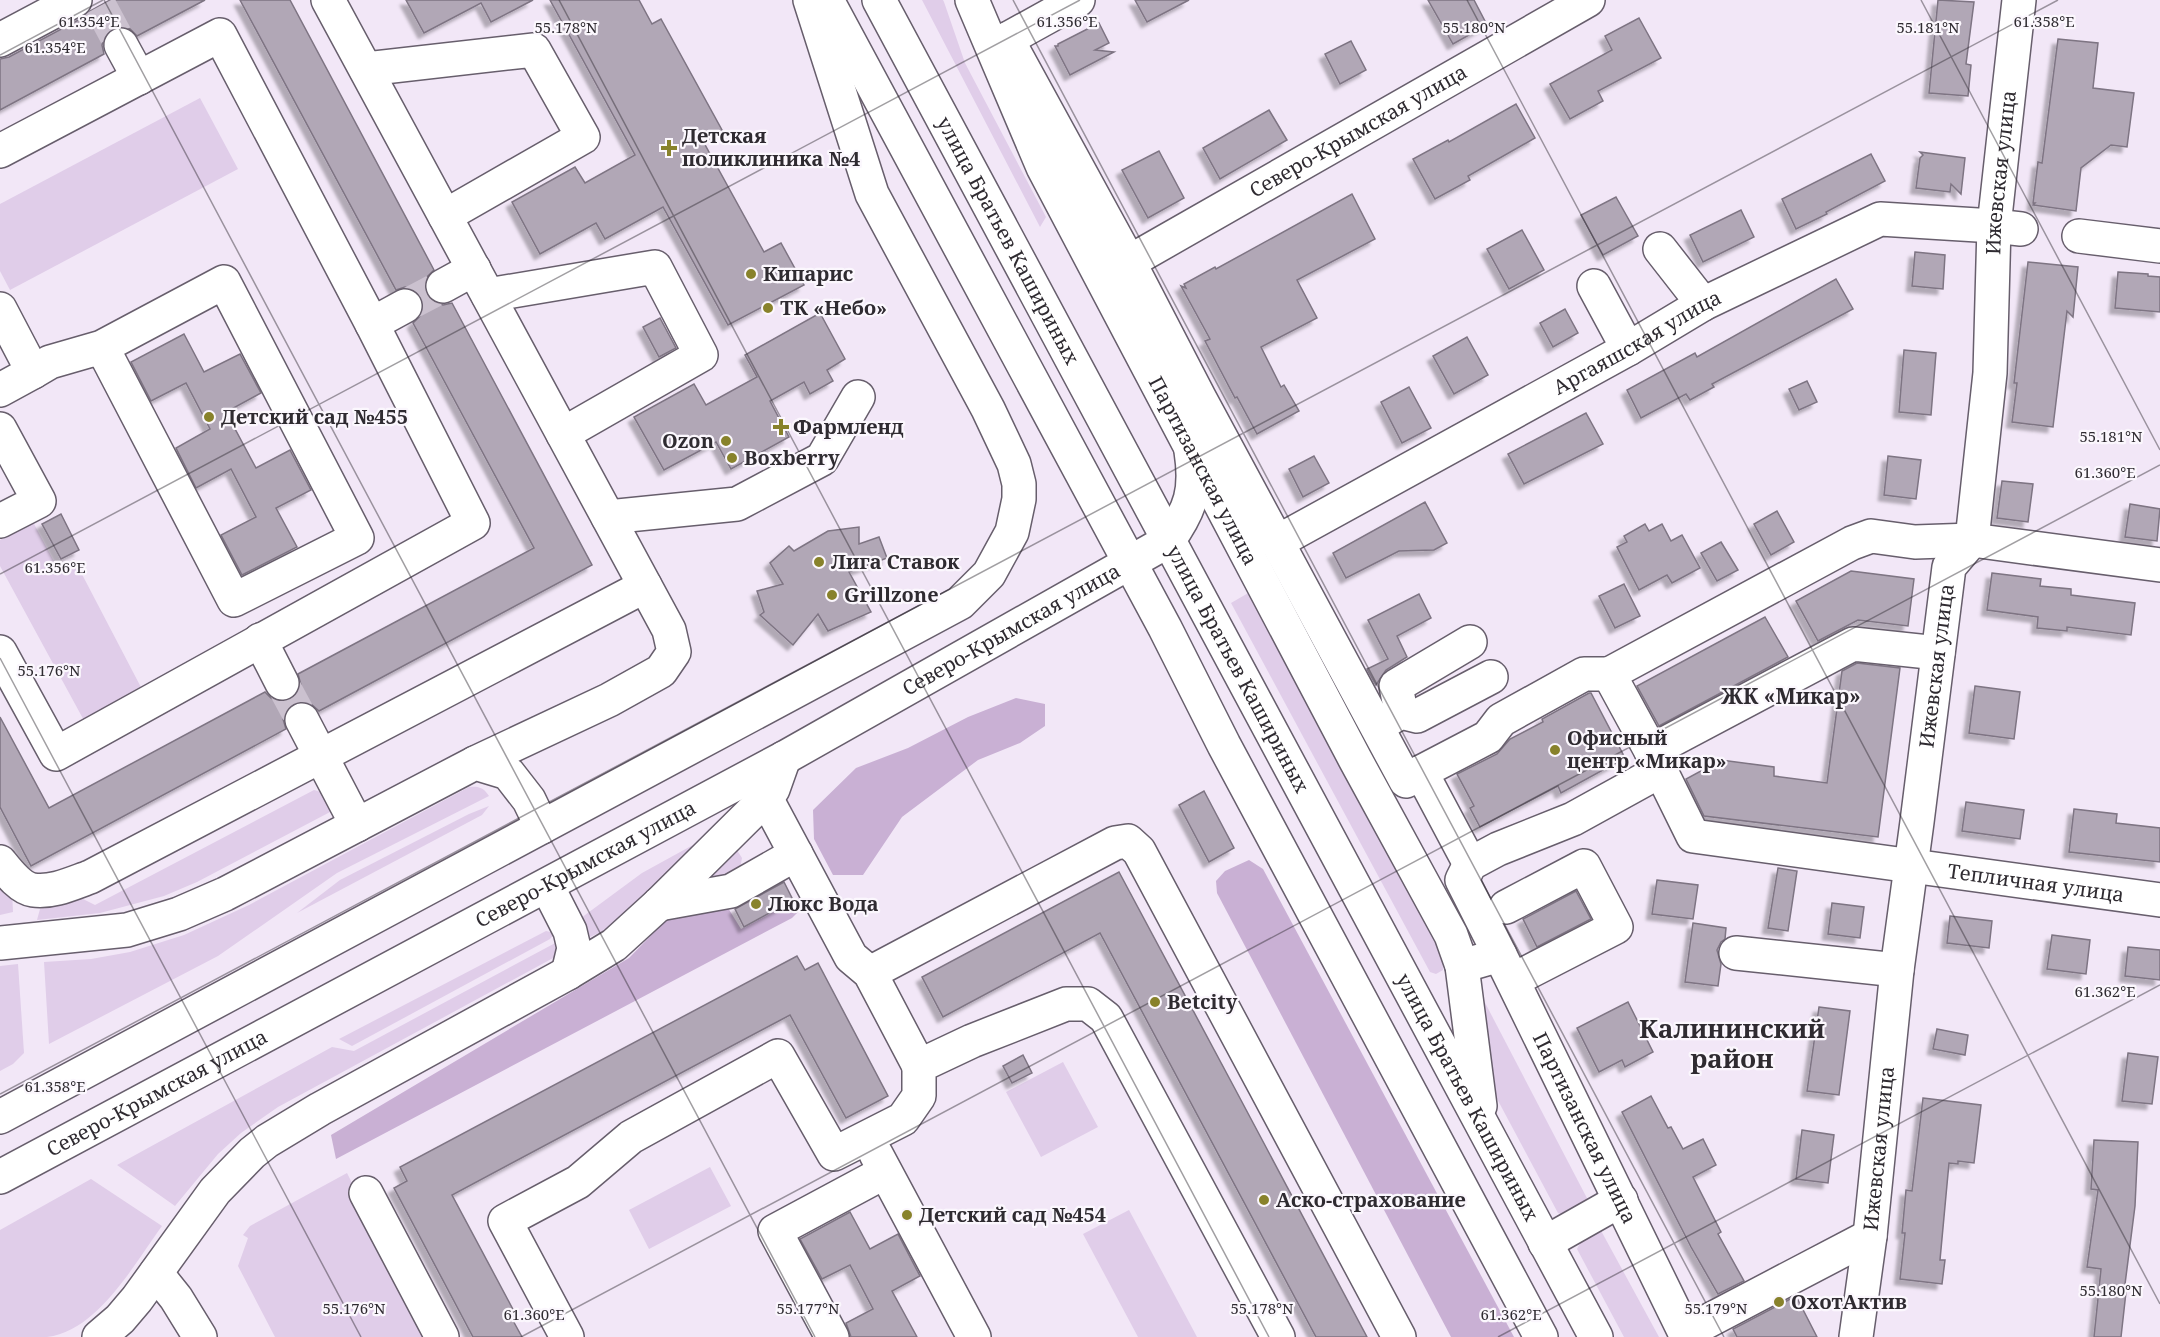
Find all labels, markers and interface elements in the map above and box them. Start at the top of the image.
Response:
text: 61.354°E [58,11,120,31]
text: 61.356°E [1036,11,1098,31]
text: 61.358°E [2013,11,2075,31]
text: 55.178°N [534,17,598,37]
text: 55.180°N [1442,17,1506,37]
text: 55.181°N [1896,17,1960,37]
text: 61.354°E [24,37,86,57]
street label: Северо-Крымская улица [1244,58,1472,204]
street label: Ижевская улица [1979,89,2022,255]
street label: улица Братьев Кашириных [931,112,1086,369]
place label: Детская поликлиника №4 [682,122,860,172]
marker: Детская поликлиника №4 [660,139,678,157]
place label: Кипарис [763,260,853,287]
marker: Кипарис [744,267,758,281]
street label: Аргаяшская улица [1548,283,1725,401]
place label: ТК «Небо» [780,294,887,321]
marker: ТК «Небо» [761,301,775,315]
street label: Партизанская улица [1143,372,1264,570]
place label: Детский сад №455 [221,403,408,430]
marker: Детский сад №455 [202,410,216,424]
place label: Фармленд [793,413,904,440]
marker: Фармленд [774,420,788,434]
text: 55.181°N [2079,426,2143,446]
place label: Ozon [662,427,714,454]
marker: Ozon [719,434,733,448]
place label: Boxberry [744,444,840,471]
marker: Boxberry [725,451,739,465]
text: 61.360°E [2074,462,2136,482]
street label: улица Братьев Кашириных [1161,540,1316,798]
place label: Лига Ставок [831,548,960,575]
marker: Лига Ставок [812,555,826,569]
text: 61.356°E [24,557,86,577]
street label: Северо-Крымская улица [897,557,1125,702]
place label: Grillzone [844,581,939,608]
street label: Ижевская улица [1912,582,1960,750]
marker: Grillzone [825,588,839,602]
text: 55.176°N [17,660,81,680]
district label: ЖК «Микар» [1721,682,1861,710]
place label: Офисный центр «Микар» [1567,724,1727,774]
marker: Офисный центр «Микар» [1548,743,1562,757]
street label: Северо-Крымская улица [470,794,700,934]
street label: Тепличная улица [1946,857,2126,908]
place label: Люкс Вода [768,890,879,917]
marker: Люкс Вода [749,897,763,911]
street label: улица Братьев Кашириных [1390,968,1546,1226]
text: 61.362°E [2074,981,2136,1001]
place label: Betcity [1167,988,1238,1015]
marker: Betcity [1148,995,1162,1009]
district label: Калининский район [1639,1010,1825,1076]
street label: Северо-Крымская улица [42,1023,272,1163]
street label: Партизанская улица [1527,1027,1643,1228]
street label: Ижевская улица [1857,1065,1900,1232]
text: 61.358°E [24,1076,86,1096]
place label: Аско-страхование [1276,1186,1466,1213]
marker: Аско-страхование [1257,1193,1271,1207]
place label: Детский сад №454 [919,1201,1106,1228]
marker: Детский сад №454 [900,1208,914,1222]
text: 55.180°N [2079,1280,2143,1300]
place label: ОхотАктив [1791,1288,1907,1315]
marker: ОхотАктив [1772,1295,1786,1309]
text: 55.176°N [322,1298,386,1318]
text: 55.177°N [776,1298,840,1318]
text: 55.178°N [1230,1298,1294,1318]
text: 55.179°N [1684,1298,1748,1318]
text: 61.360°E [503,1304,565,1324]
text: 61.362°E [1480,1304,1542,1324]

